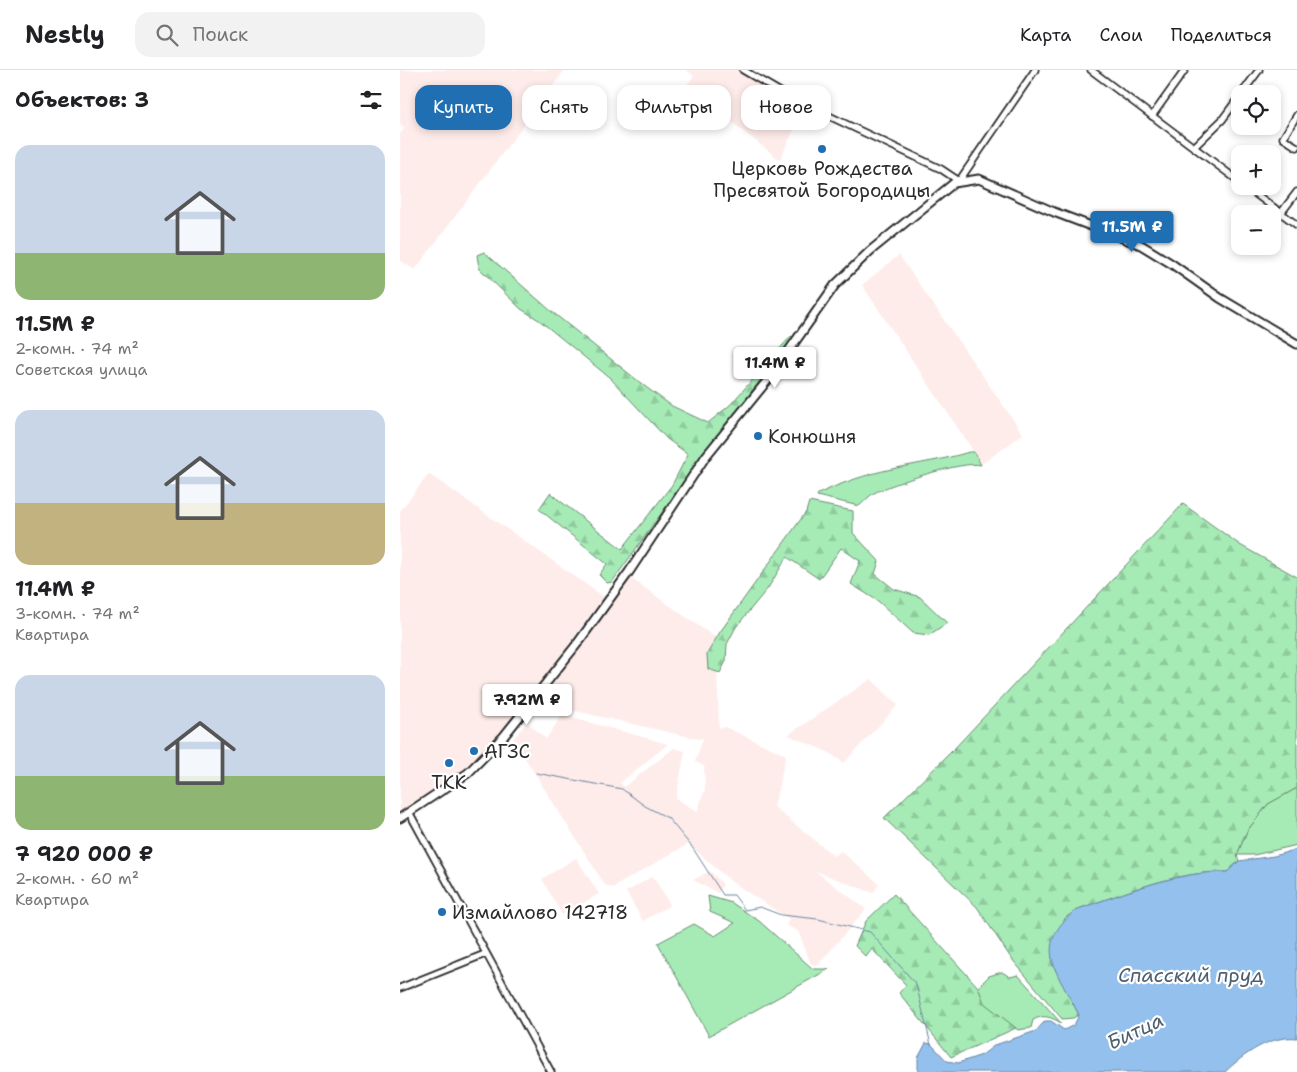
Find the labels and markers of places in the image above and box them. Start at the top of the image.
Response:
marker: Церковь Рождества Пресвятой Богородицы [816,143,828,155]
place label: Церковь Рождества Пресвятой Богородицы [714,156,930,203]
pin: 11.5M ₽ [1086,210,1178,253]
pin: 11.4M ₽ [729,346,821,389]
place label: Конюшня [768,424,857,449]
marker: Конюшня [752,430,764,442]
pin: 7.92M ₽ [481,684,573,726]
place label: АГЗС [484,739,530,764]
marker: АГЗС [468,745,480,757]
marker: ТКК [443,757,455,769]
place label: ТКК [431,770,467,795]
place label: Измайлово 142718 [452,900,628,925]
marker: Измайлово 142718 [436,906,448,918]

